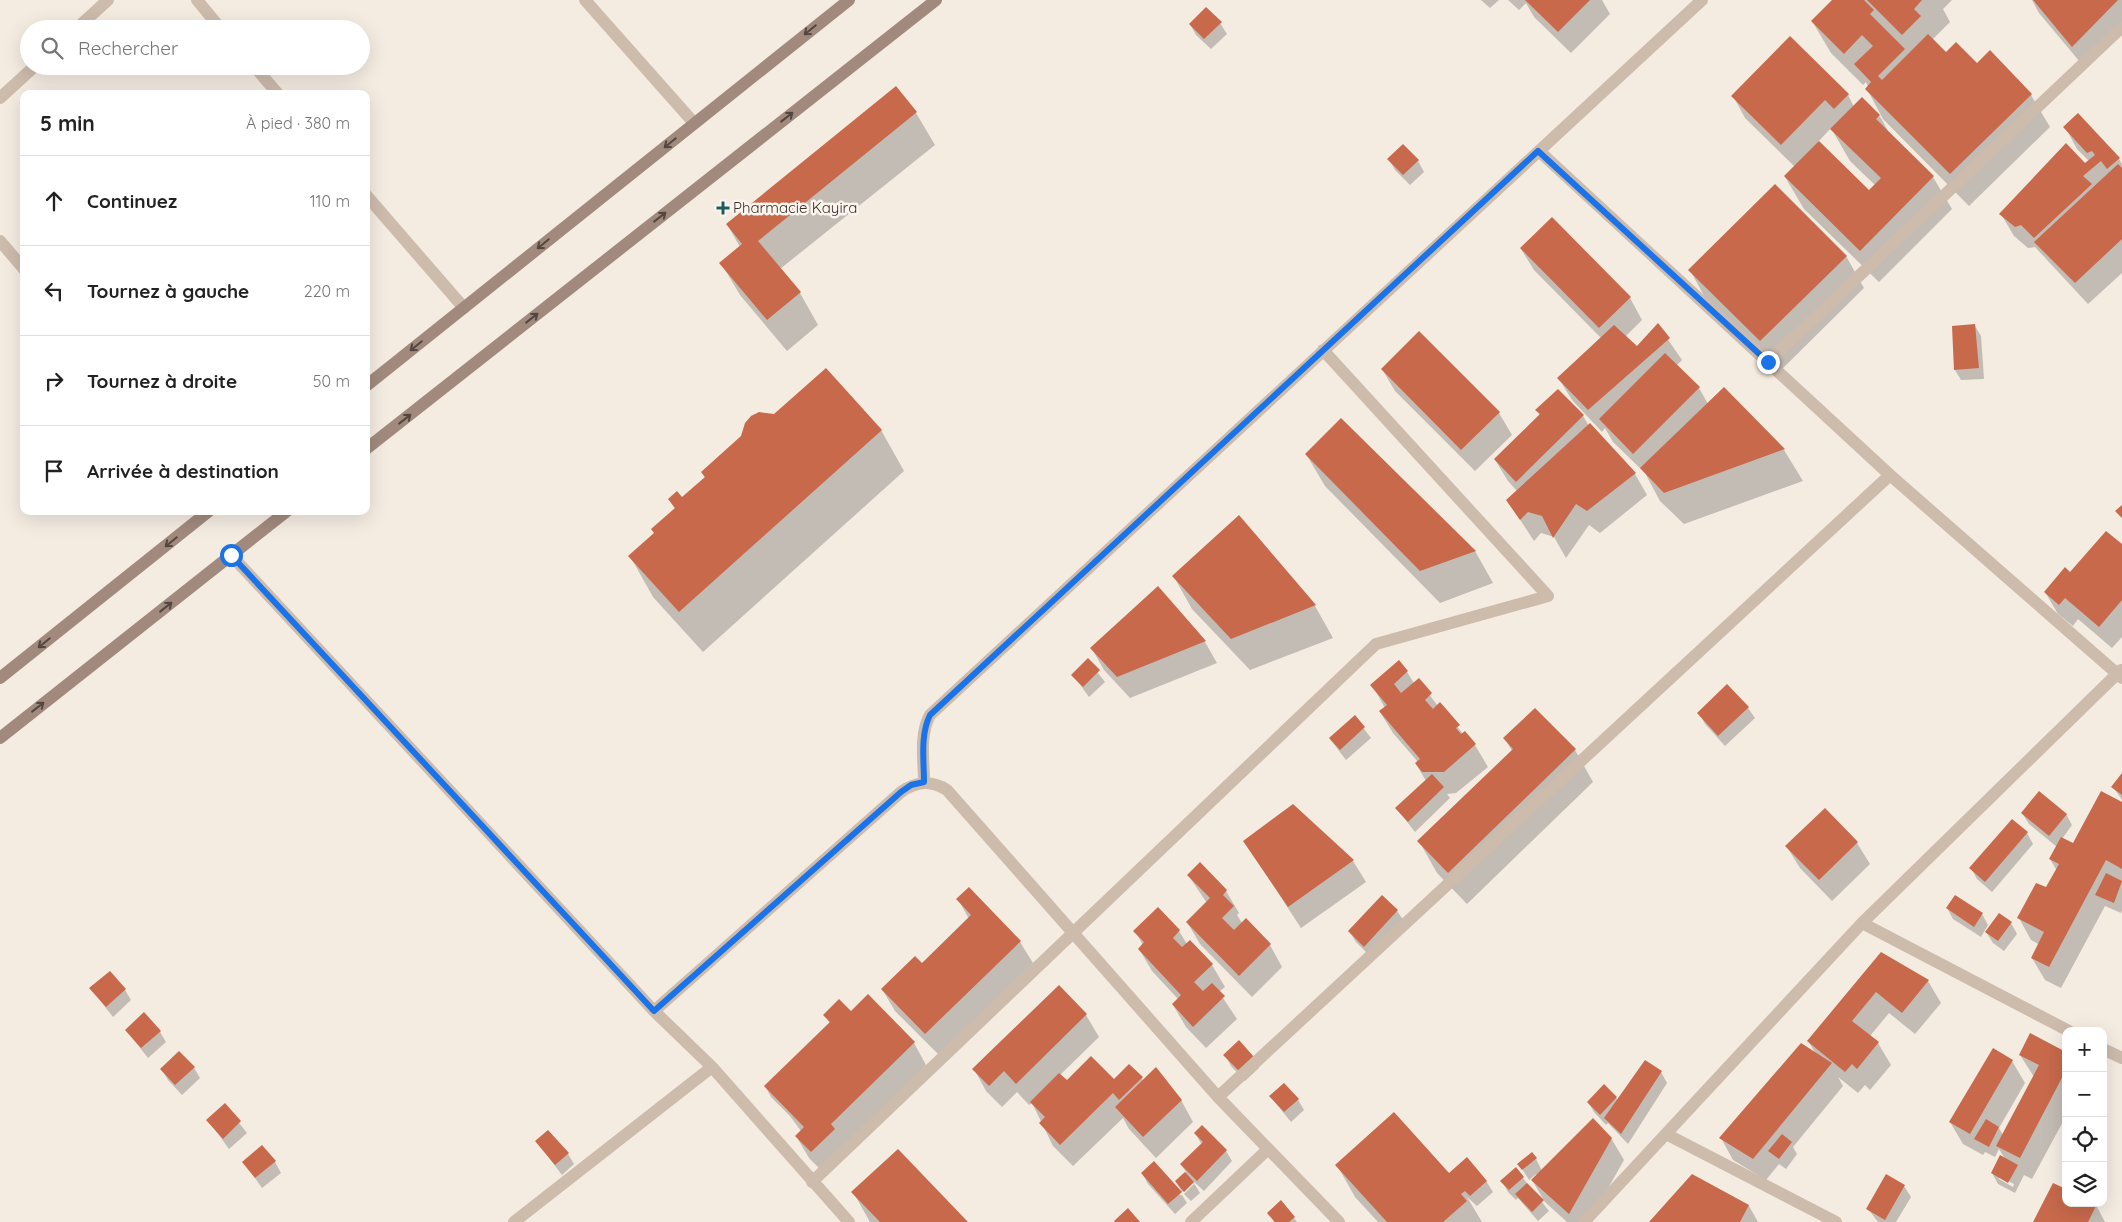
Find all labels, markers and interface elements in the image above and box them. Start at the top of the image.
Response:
search box [20,20,370,75]
one-way arrow [804,25,817,36]
icon: search [38,34,66,62]
text: Rechercher [78,36,178,60]
text: 5 min [40,110,95,136]
one-way arrow [781,111,794,122]
text: À pied · 380 m [246,113,350,133]
one-way arrow [664,137,677,148]
icon: ahead [40,187,68,215]
text: Continuez [87,189,177,213]
text: 110 m [310,191,350,211]
place label: Pharmacie Kayira [733,198,857,217]
marker: Pharmacie Kayira [717,202,729,214]
one-way arrow [653,212,666,223]
one-way arrow [537,239,550,250]
icon: left [40,277,68,305]
text: Tournez à gauche [87,279,249,303]
text: 220 m [304,281,350,301]
one-way arrow [525,313,539,323]
one-way arrow [410,340,423,351]
route end [1757,351,1780,374]
icon: right [40,367,68,395]
text: Tournez à droite [87,369,237,393]
text: 50 m [313,371,350,391]
one-way arrow [398,413,411,424]
icon: arrive [40,457,68,485]
text: Arrivée à destination [87,459,279,483]
one-way arrow [165,536,178,547]
route start [220,544,243,567]
one-way arrow [159,601,172,612]
one-way arrow [38,638,51,649]
one-way arrow [31,702,44,713]
map controls [2062,1027,2107,1207]
button: + [2062,1027,2107,1072]
button: − [2062,1072,2107,1117]
button: locate [2062,1117,2107,1162]
button: layers [2062,1162,2107,1207]

